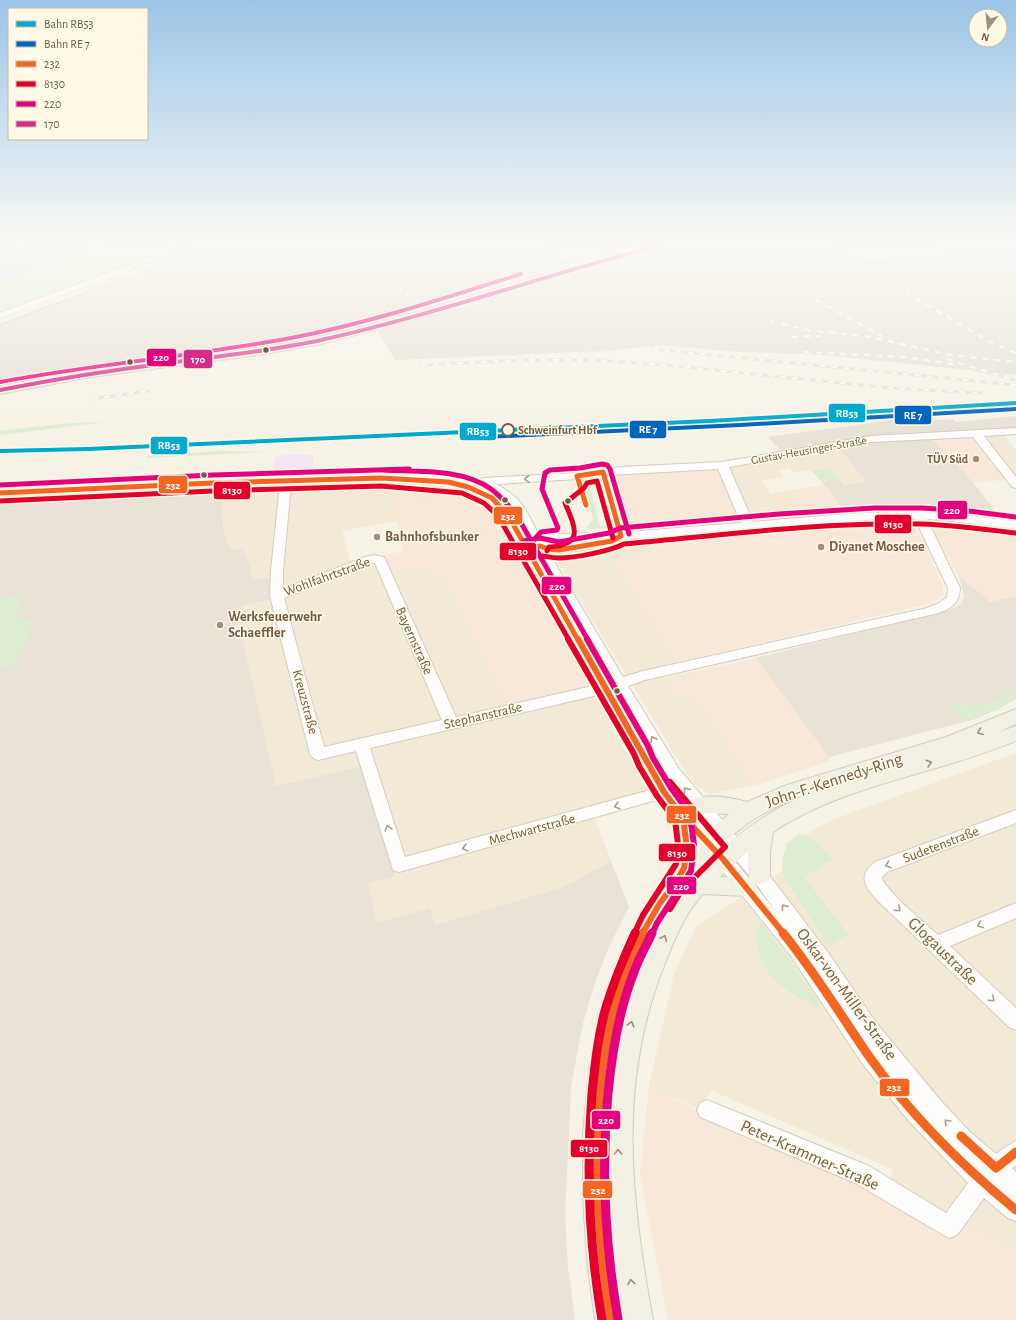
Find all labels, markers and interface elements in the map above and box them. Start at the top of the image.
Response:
legend [8,8,148,140]
north arrow [968,8,1008,48]
text: Bahn RB53 [44,18,93,30]
text: N [980,31,991,43]
text: Bahn RE 7 [44,38,90,50]
text: 232 [44,58,60,70]
text: 8130 [44,78,65,90]
text: 220 [44,98,61,110]
text: 170 [44,118,59,130]
unlabelled marker [261,345,271,355]
line badge: 220 [146,348,177,367]
line badge: 170 [183,349,213,369]
text: 220 [153,352,169,363]
text: 170 [191,354,205,365]
unlabelled marker [125,357,135,367]
line badge: RB53 [828,403,866,423]
line badge: RE 7 [894,405,932,425]
text: RB53 [836,408,858,419]
text: RE 7 [904,410,922,421]
line badge: RE 7 [629,420,667,439]
line badge: RB53 [459,422,497,441]
marker: Schweinfurt Hbf [501,423,515,437]
place label: Schweinfurt Hbf [518,424,598,436]
text: RE 7 [639,424,657,435]
text: RB53 [467,426,489,437]
street label: Gustav-Heusinger-Straße [750,434,868,466]
line badge: RB53 [150,436,188,455]
text: RB53 [158,440,180,451]
place label: TÜV Süd [927,452,969,465]
marker: TÜV Süd [971,454,981,464]
unlabelled marker [199,470,209,480]
line badge: 232 [158,475,188,494]
one-way arrow [524,475,530,483]
text: 232 [165,480,181,491]
line badge: 8130 [213,481,251,500]
text: 8130 [222,485,242,496]
unlabelled marker [500,495,510,505]
unlabelled marker [563,496,573,506]
line badge: 220 [937,500,968,520]
text: 220 [944,505,960,516]
line badge: 232 [493,506,523,525]
text: 232 [500,511,516,522]
line badge: 8130 [874,514,912,534]
text: 8130 [883,519,903,530]
place label: Bahnhofsbunker [385,530,479,544]
marker: Bahnhofsbunker [372,532,382,542]
place label: Diyanet Moschee [829,540,925,554]
line badge: 8130 [499,542,537,561]
marker: Diyanet Moschee [816,542,826,552]
text: 8130 [508,546,528,557]
street label: Wohlfahrtstraße [282,555,372,599]
line badge: 220 [541,576,572,595]
text: 220 [549,581,565,592]
street label: Bayernstraße [393,605,435,677]
place label: Werksfeuerwehr Schaeffler [228,610,322,640]
marker: Werksfeuerwehr Schaeffler [215,620,225,630]
street label: Kreuzstraße [290,668,320,736]
unlabelled marker [612,686,622,696]
street label: Stephanstraße [442,700,524,732]
one-way arrow [977,727,984,735]
one-way arrow [651,736,658,743]
street label: John-F.-Kennedy-Ring [764,750,905,811]
one-way arrow [926,759,933,768]
one-way arrow [684,787,691,794]
one-way arrow [614,801,621,810]
line badge: 232 [666,805,697,824]
text: 232 [674,810,690,821]
street label: Mechwartstraße [487,812,577,848]
street label: Sudetenstraße [901,824,981,866]
one-way arrow [384,825,393,832]
one-way arrow [462,843,468,851]
line badge: 8130 [658,843,696,862]
text: 8130 [667,848,687,859]
one-way arrow [885,860,892,868]
line badge: 220 [666,876,697,895]
text: 220 [673,881,689,892]
one-way arrow [893,904,901,911]
one-way arrow [782,905,789,912]
street label: Glogaustraße [905,914,981,988]
one-way arrow [977,921,984,929]
street label: Oskar-von-Miller-Straße [794,925,900,1063]
one-way arrow [659,935,667,942]
one-way arrow [987,994,995,1001]
one-way arrow [627,1020,635,1027]
line badge: 232 [879,1078,910,1097]
text: 232 [886,1082,902,1093]
line badge: 220 [591,1110,621,1130]
text: 220 [598,1115,614,1126]
street label: Peter-Krammer-Straße [738,1117,882,1193]
one-way arrow [944,1119,952,1127]
line badge: 8130 [570,1139,608,1158]
text: 8130 [579,1143,599,1154]
one-way arrow [614,1149,622,1155]
line badge: 232 [582,1180,613,1199]
text: 232 [590,1185,606,1196]
one-way arrow [627,1279,636,1285]

